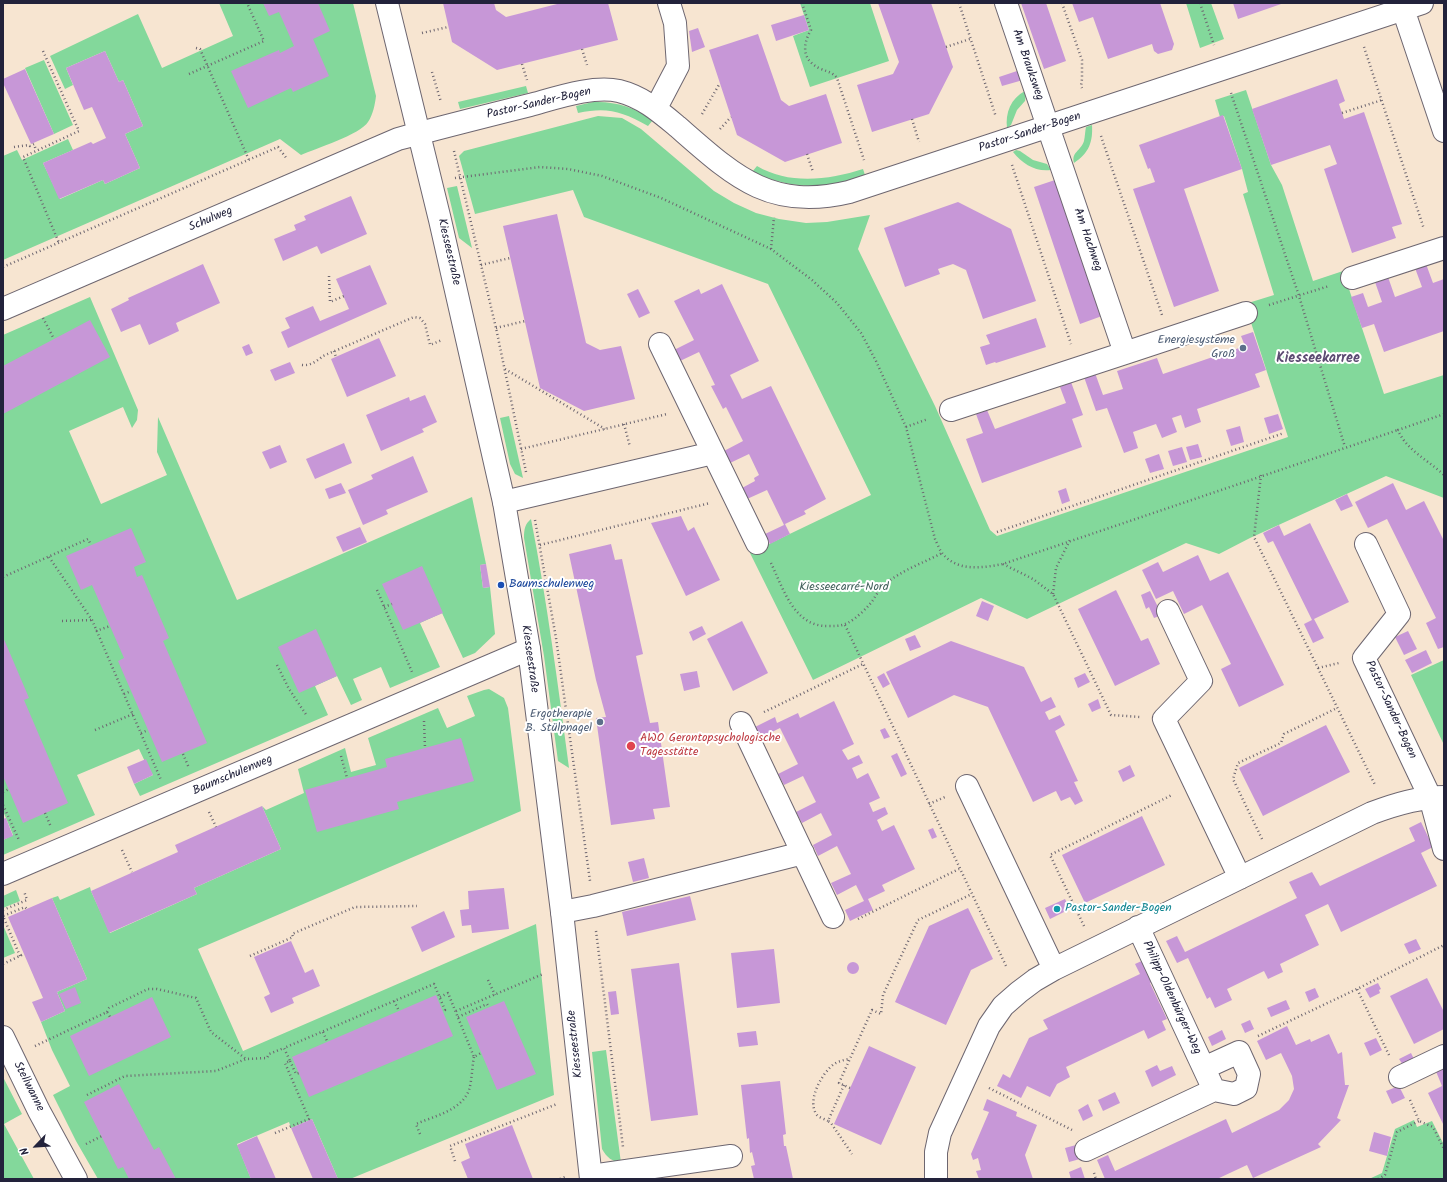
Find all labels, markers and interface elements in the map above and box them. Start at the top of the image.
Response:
street label: Am Brauksweg [1008,27,1046,103]
street label: Pastor-Sander-Bogen [485,85,593,123]
street label: Pastor-Sander-Bogen [977,110,1083,156]
street label: Schulweg [187,204,235,236]
street label: Am Hachweg [1069,206,1105,274]
street label: Kiesseestraße [433,217,463,287]
place label: Energiesysteme Groß [1157,334,1235,362]
marker: Energiesysteme Groß [1238,343,1248,353]
district label: Kiesseekarree [1276,352,1360,368]
place label: Baumschulenweg [509,578,594,592]
marker: Baumschulenweg [496,580,506,590]
park label: Kiesseecarré-Nord [799,581,889,595]
street label: Kiesseestraße [517,624,541,694]
street label: Pastor-Sander-Bogen [1361,659,1419,761]
place label: Ergotherapie B. Stülpnagel [525,708,592,736]
marker: Ergotherapie B. Stülpnagel [595,717,605,727]
place label: AWO Gerontopsychologische Tagesstätte [640,732,780,760]
marker: AWO Gerontopsychologische Tagesstätte [625,740,637,752]
street label: Baumschulenweg [191,753,275,799]
place label: Pastor-Sander-Bogen [1065,902,1172,916]
marker: Pastor-Sander-Bogen [1052,904,1062,914]
street label: Philipp-Oldenbürger-Weg [1138,939,1204,1057]
street label: Kiesseestraße [565,1009,587,1079]
street label: Stellwanne [9,1060,47,1114]
north arrow [16,1126,56,1166]
text: N [16,1144,35,1158]

